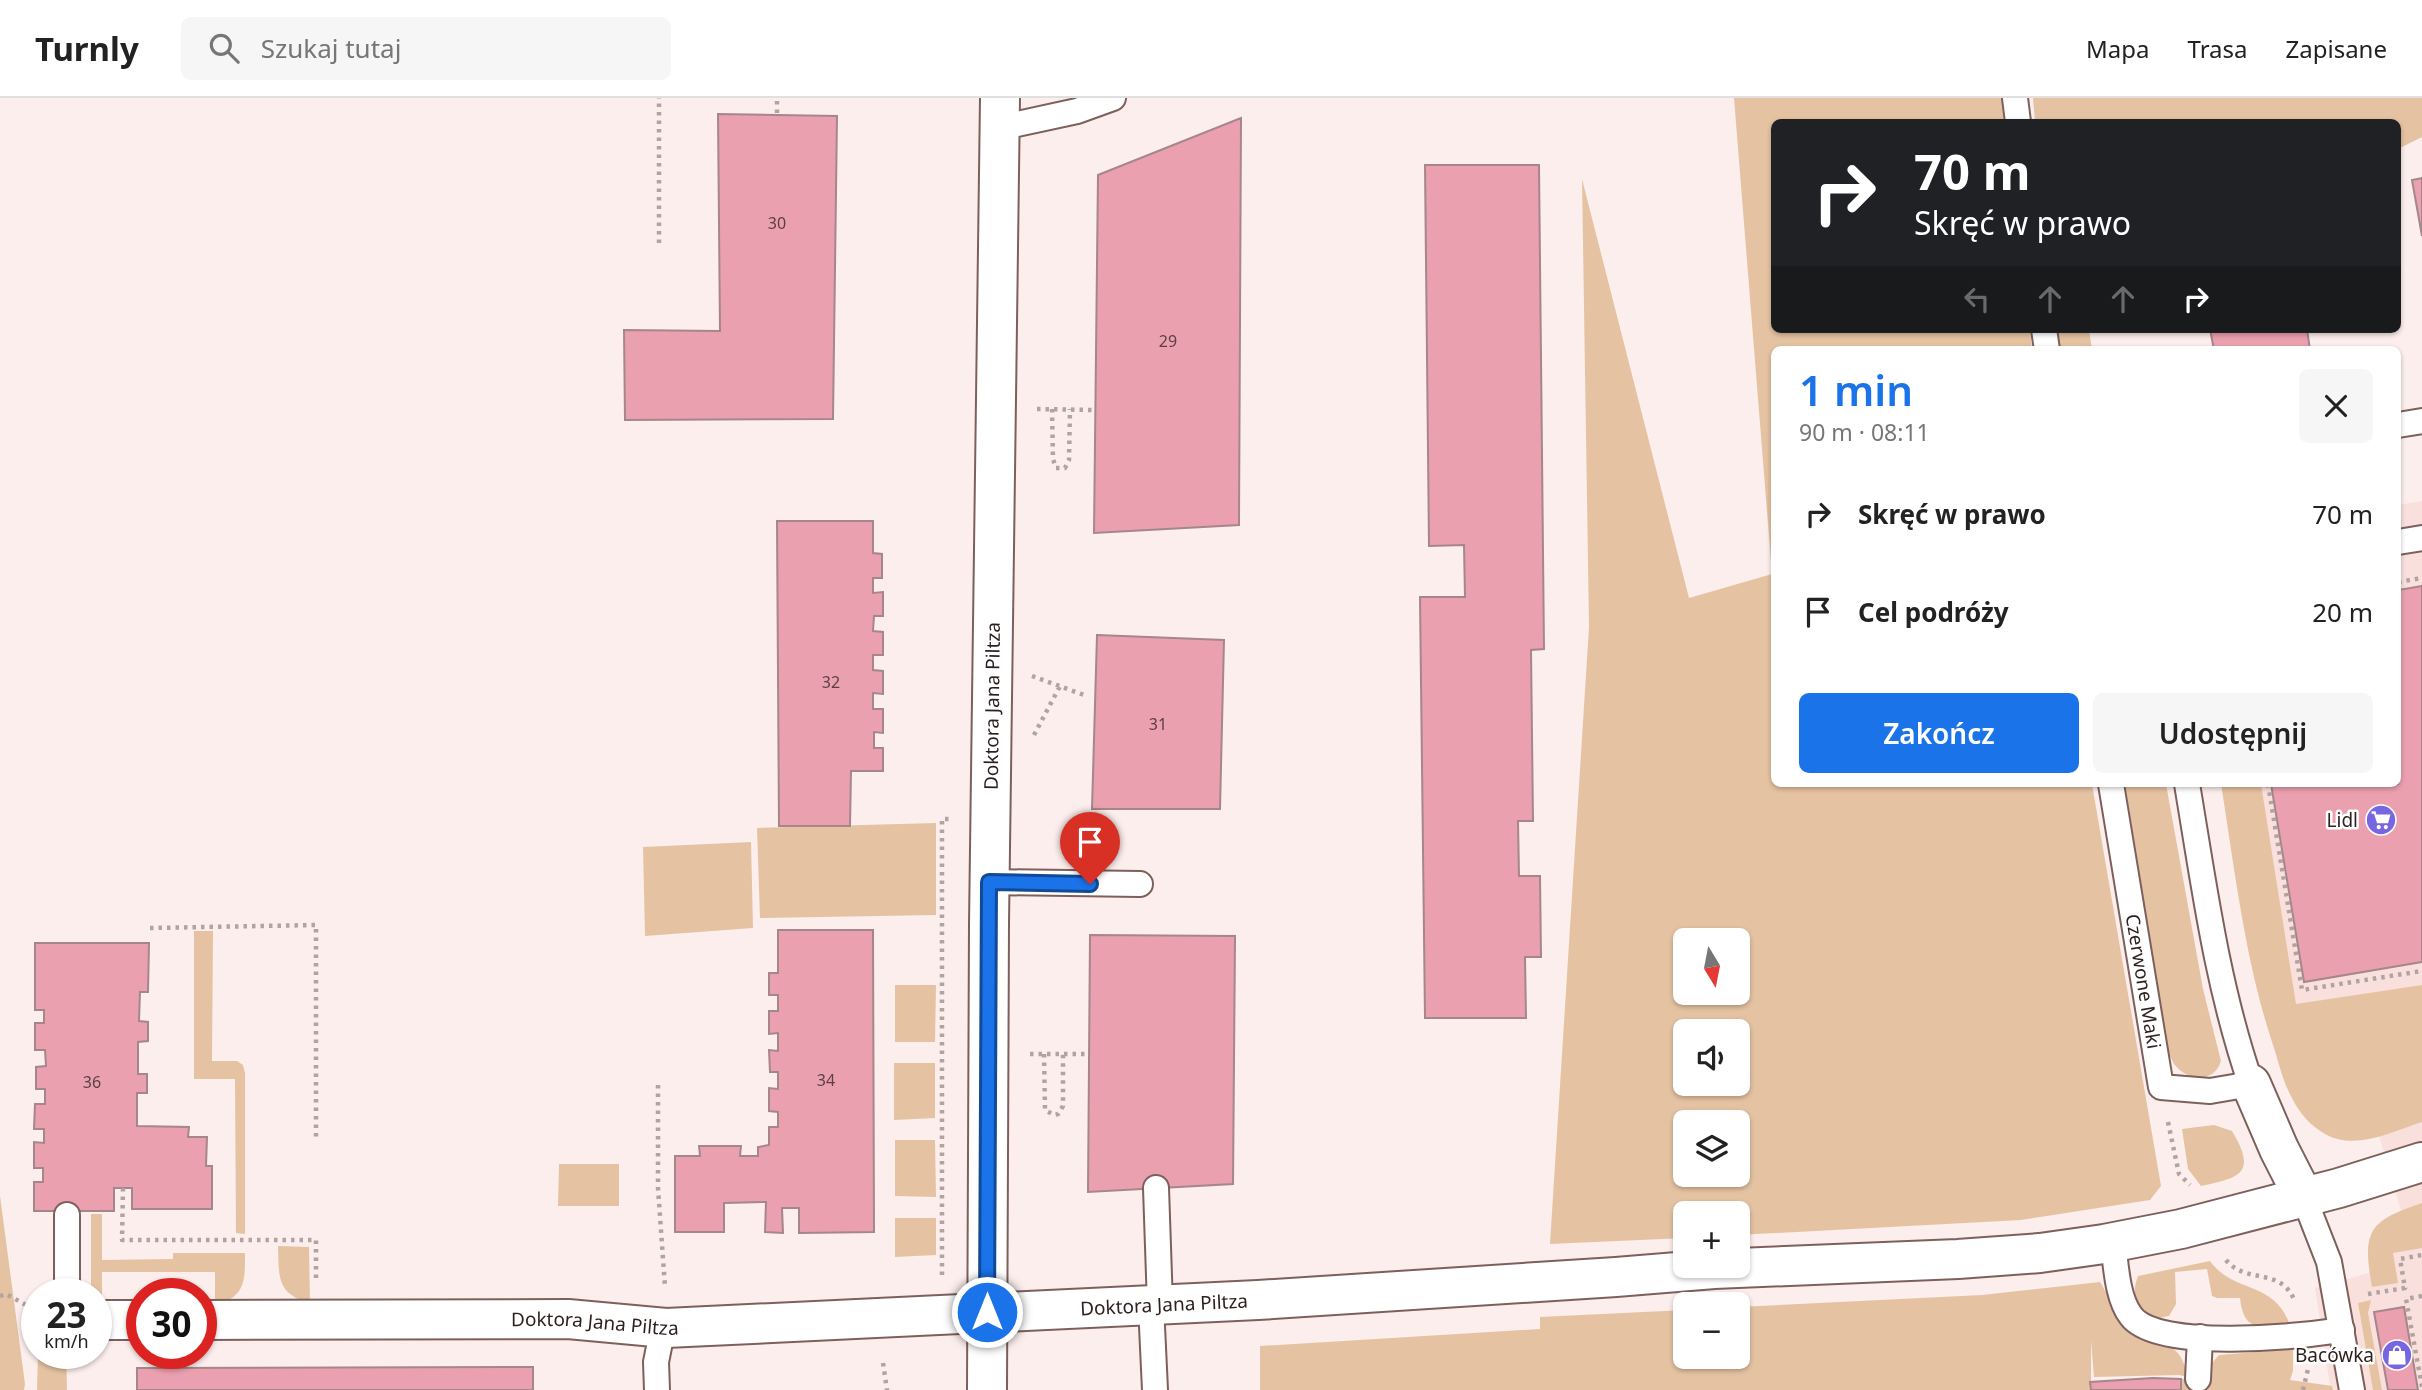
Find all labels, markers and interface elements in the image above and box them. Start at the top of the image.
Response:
search box [181,17,671,80]
text: Turnly [35,26,139,71]
icon: search [205,29,243,67]
text: Szukaj tutaj [261,30,401,66]
text: Mapa [2086,32,2150,65]
text: Trasa [2188,32,2248,65]
text: Zapisane [2286,32,2387,65]
text: 70 m [1914,138,2031,204]
icon: right [1799,147,1890,238]
text: Skręć w prawo [1914,201,2131,244]
house number: 30 [768,212,786,234]
icon: left [1958,280,1996,318]
icon: ahead [2031,280,2069,318]
icon: ahead [2104,280,2142,318]
icon: right [2177,280,2215,318]
house number: 29 [1159,330,1177,352]
text: 1 min [1799,361,1913,418]
button: close [2299,369,2373,443]
text: 90 m · 08:11 [1799,416,1930,448]
icon: right [1799,495,1837,533]
text: Skręć w prawo [1858,496,2046,532]
text: 70 m [2312,496,2373,532]
icon: arrive [1799,593,1837,631]
text: Cel podróży [1858,594,2009,630]
text: 20 m [2312,594,2373,630]
street label: Doktora Jana Piltza [978,622,1006,790]
house number: 32 [822,671,840,693]
button: Zakończ [1799,693,2079,773]
button: Udostępnij [2093,693,2373,773]
house number: 31 [1149,713,1167,735]
supermarket icon: Lidl [2364,803,2398,837]
place label: Lidl [2327,807,2358,833]
pin [1060,812,1120,884]
icon: arrive [1071,823,1109,861]
street label: Czerwone Maki [2120,912,2167,1051]
north arrow [1673,928,1750,1004]
map controls [1673,928,1750,1369]
button: sound [1673,1019,1750,1096]
house number: 34 [817,1069,835,1091]
house number: 36 [83,1071,101,1093]
button: layers [1673,1110,1750,1187]
button: + [1673,1201,1750,1278]
position arrow [950,1275,1024,1349]
speed limit sign: 30 [126,1278,217,1369]
street label: Doktora Jana Piltza [1080,1287,1249,1321]
text: 23 [46,1291,87,1338]
button: − [1673,1292,1750,1369]
street label: Doktora Jana Piltza [511,1306,679,1341]
text: km/h [44,1329,89,1353]
shop icon: Bacówka [2380,1338,2414,1372]
place label: Bacówka [2295,1342,2374,1368]

